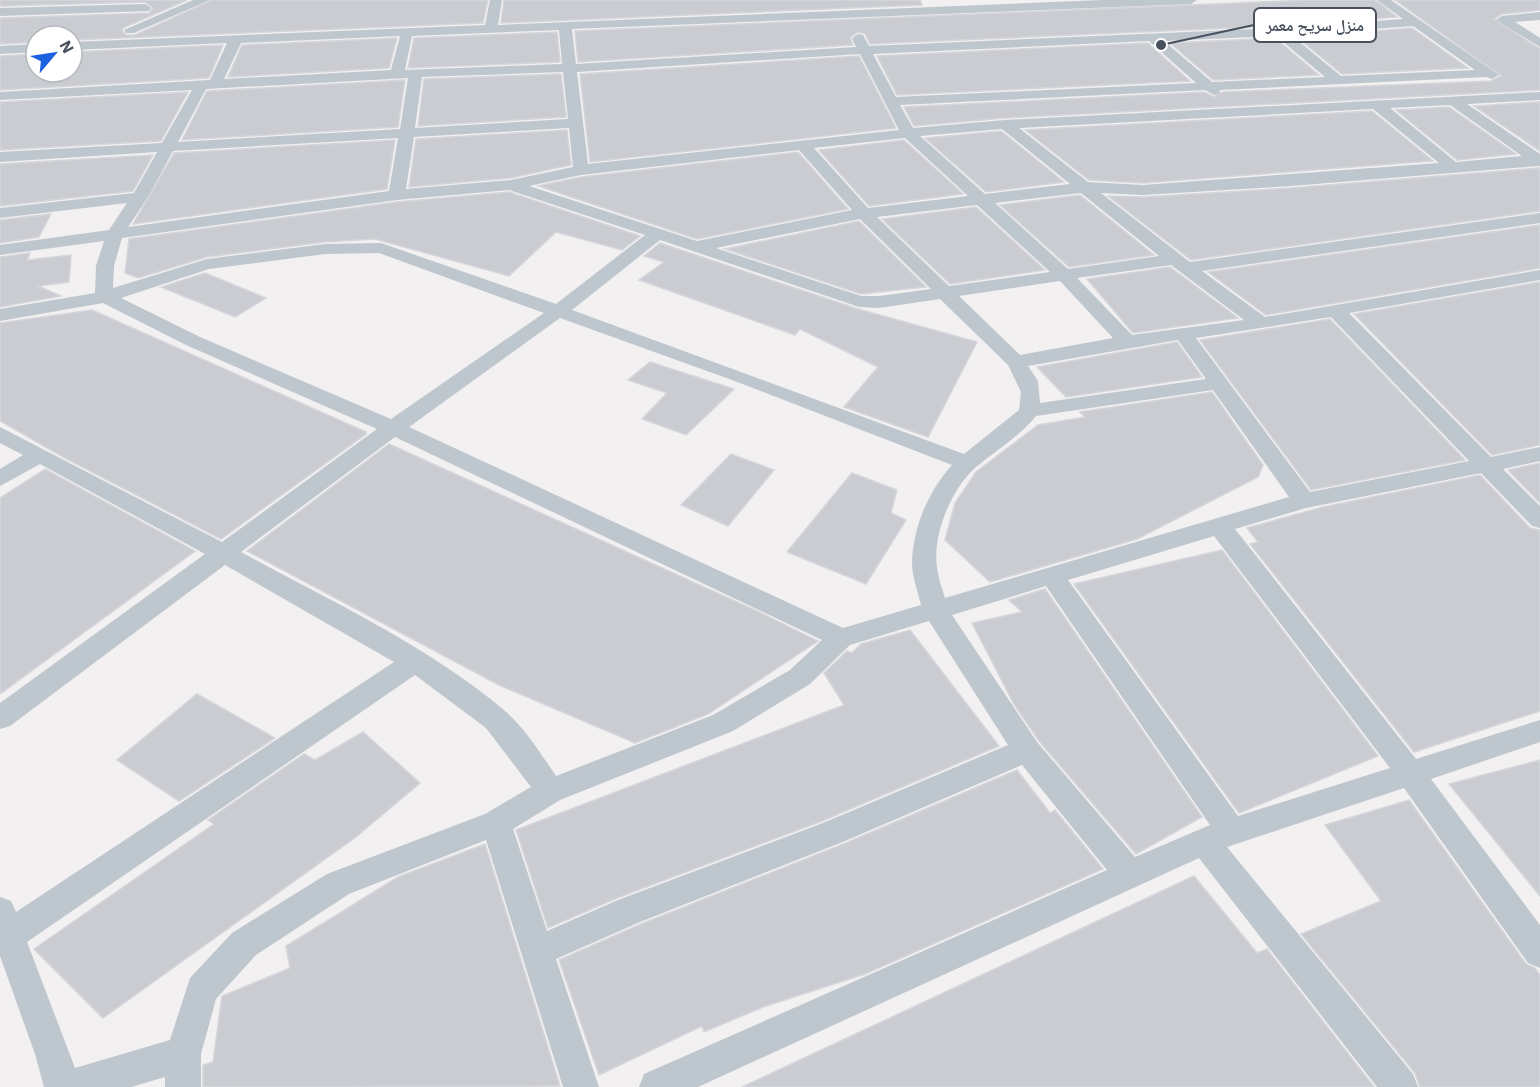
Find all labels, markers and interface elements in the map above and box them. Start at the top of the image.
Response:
callout: منزل سريح معمر [1254,8,1376,42]
text: منزل سريح معمر [1265,15,1364,36]
north arrow [24,24,84,84]
text: N [56,37,79,57]

